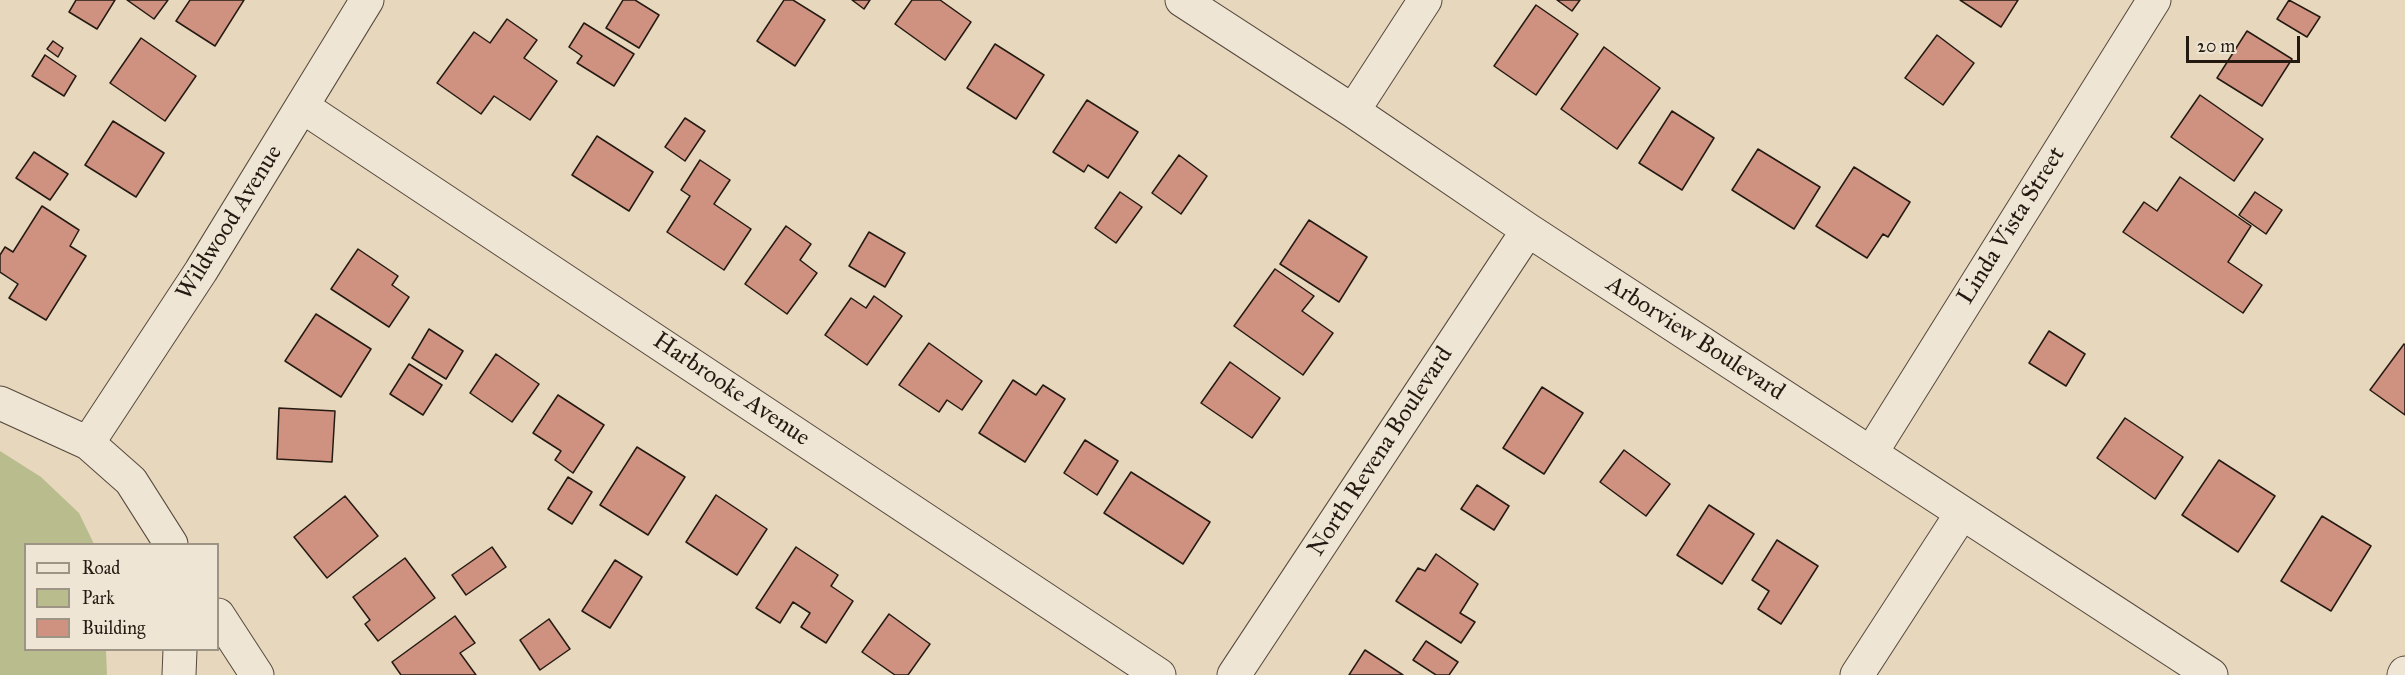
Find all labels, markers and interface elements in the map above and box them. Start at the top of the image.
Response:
scale bar [2189,24,2303,62]
text: 20 m [2197,35,2235,57]
street label: Wildwood Avenue [171,140,289,306]
street label: Linda Vista Street [1952,142,2072,310]
street label: Arborview Boulevard [1600,271,1790,407]
street label: Harbrooke Avenue [647,327,815,453]
street label: North Revena Boulevard [1302,342,1460,562]
legend [24,543,219,651]
text: Road [82,557,120,579]
text: Park [82,587,115,609]
text: Building [82,617,145,639]

